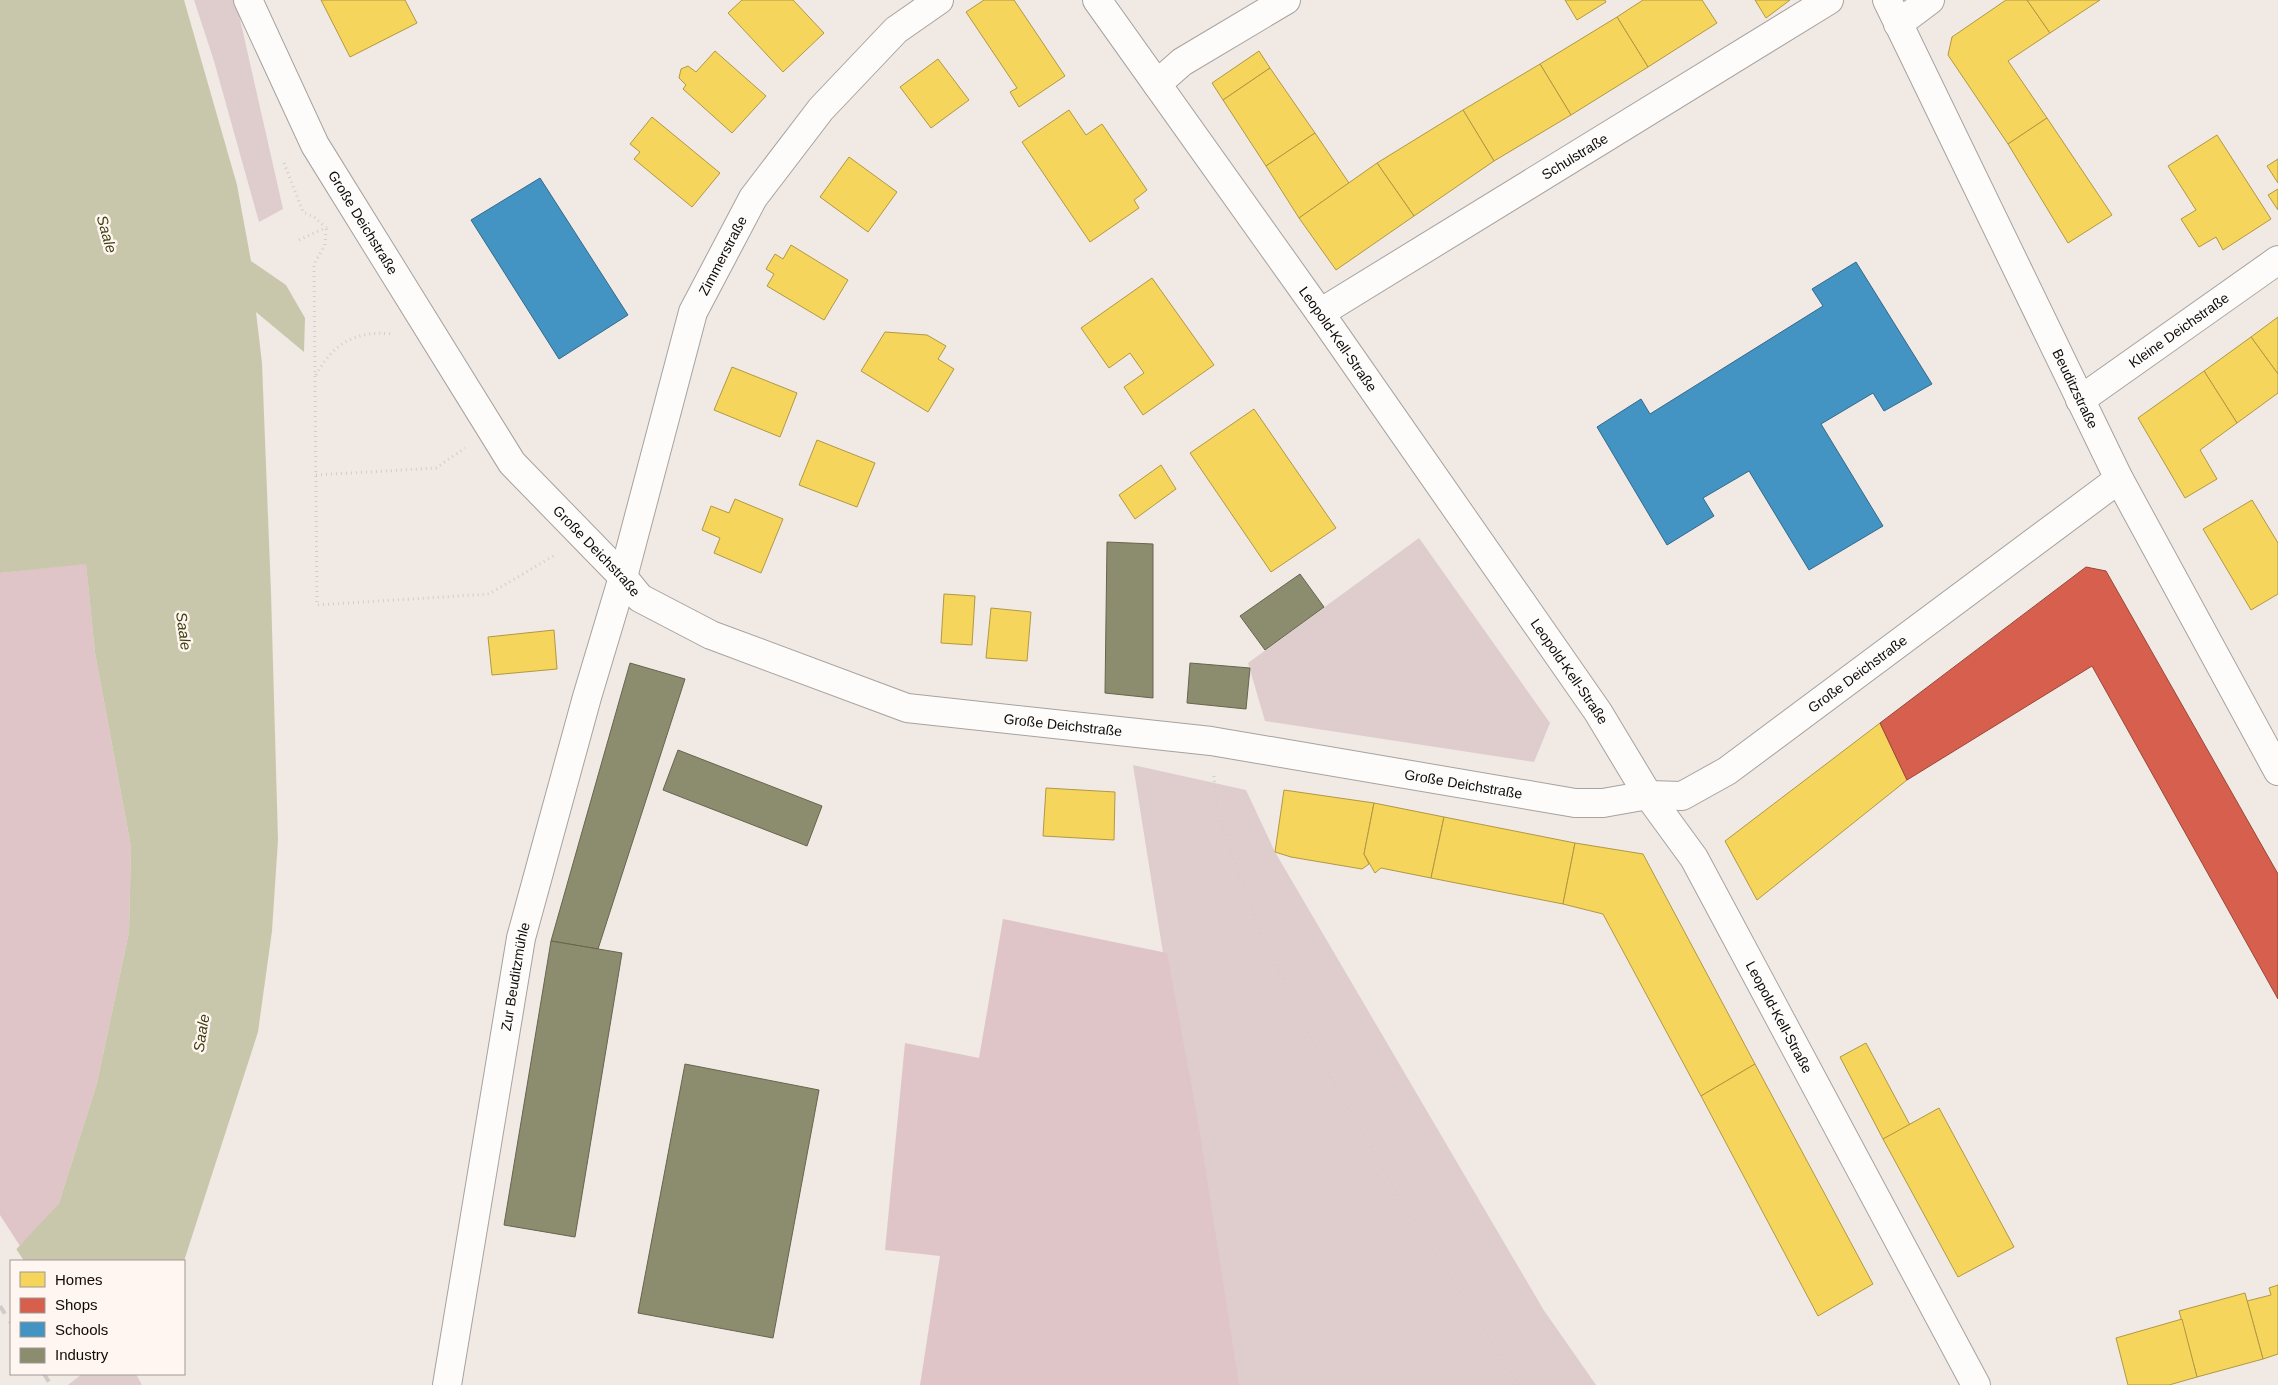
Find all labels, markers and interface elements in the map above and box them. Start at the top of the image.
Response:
street label: Schulstraße [1539,130,1611,183]
street label: Große Deichstraße [325,168,401,278]
water label: Saale [94,213,120,255]
street label: Zimmerstraße [695,213,750,298]
street label: Leopold-Kell-Straße [1296,283,1380,395]
street label: Kleine Deichstraße [2126,289,2232,371]
street label: Beuditzstraße [2049,346,2101,431]
street label: Große Deichstraße [550,502,644,600]
water label: Saale [173,611,195,651]
street label: Leopold-Kell-Straße [1527,616,1612,727]
street label: Große Deichstraße [1805,632,1910,716]
street label: Große Deichstraße [1003,711,1123,739]
street label: Große Deichstraße [1403,766,1524,802]
street label: Zur Beuditzmühle [498,920,533,1032]
street label: Leopold-Kell-Straße [1743,958,1816,1076]
water label: Saale [190,1013,212,1053]
legend [10,1260,185,1375]
text: Homes [55,1271,103,1288]
text: Shops [55,1296,98,1313]
text: Schools [55,1321,108,1338]
text: Industry [55,1346,109,1363]

